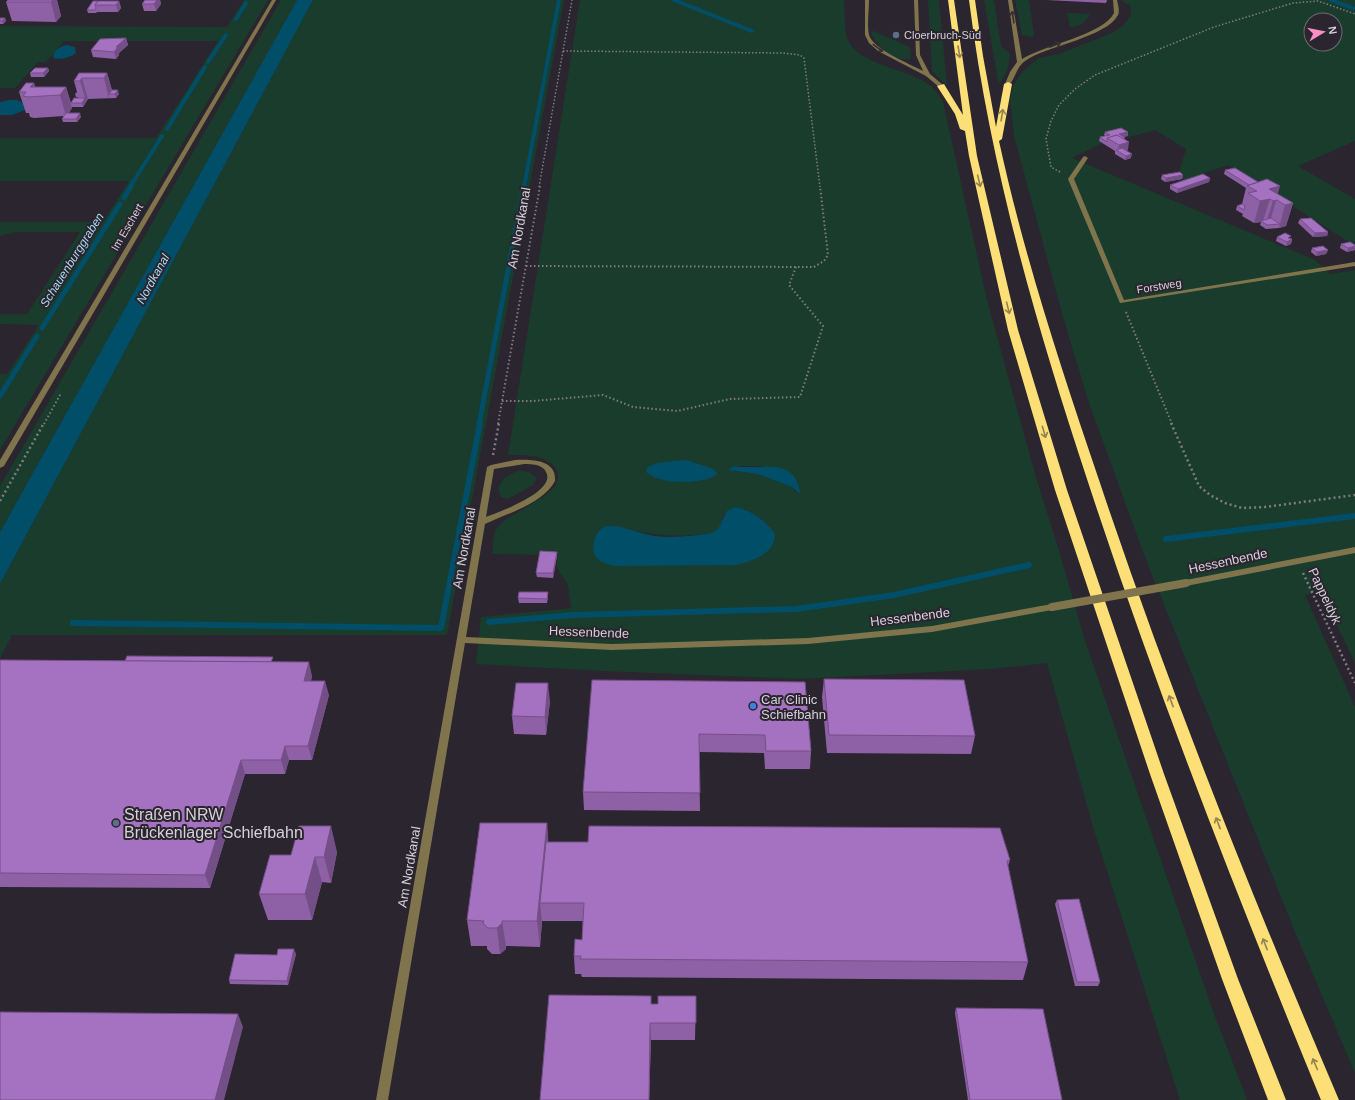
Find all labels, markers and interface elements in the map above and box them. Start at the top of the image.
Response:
one-way arrow [1009,11,1017,24]
north arrow [1303,12,1343,52]
text: N [1326,25,1339,35]
place label: Cloerbruch-Süd [904,29,981,41]
marker: Cloerbruch-Süd [891,30,901,40]
one-way arrow [1048,41,1060,49]
one-way arrow [873,44,884,52]
one-way arrow [955,46,963,59]
one-way arrow [998,109,1006,122]
one-way arrow [975,174,983,187]
street label: Am Nordkanal [504,186,534,270]
street label: Im Eschert [109,201,145,253]
water label: Schauenburggraben [37,210,107,310]
water label: Nordkanal [134,251,173,306]
street label: Forstweg [1136,277,1182,295]
one-way arrow [1004,301,1012,314]
one-way arrow [1041,426,1048,439]
street label: Am Nordkanal [449,506,479,590]
street label: Hessenbende [1187,545,1269,577]
street label: Pappeldyk [1305,565,1345,627]
street label: Hessenbende [869,605,951,629]
street label: Hessenbende [549,623,629,641]
place label: Car Clinic Schiefbahn [761,692,826,722]
one-way arrow [1167,696,1175,708]
marker: Car Clinic Schiefbahn [748,701,758,711]
place label: Straßen NRW Brückenlager Schiefbahn [124,806,303,841]
one-way arrow [1214,817,1222,829]
marker: Straßen NRW Brückenlager Schiefbahn [111,818,121,828]
street label: Am Nordkanal [394,825,424,909]
one-way arrow [1261,938,1269,950]
one-way arrow [1310,1058,1318,1070]

